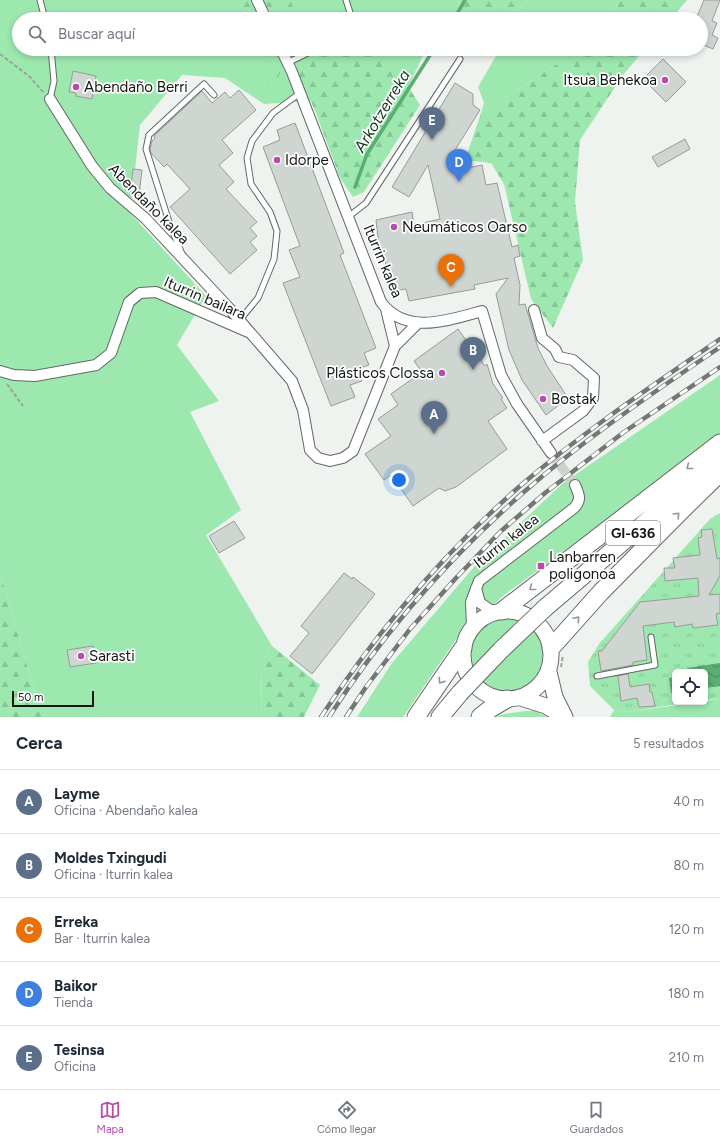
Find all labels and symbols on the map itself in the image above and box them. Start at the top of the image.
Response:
water label: Arkotzerreka [349,66,414,156]
place label: Itsua Behekoa [563,71,657,89]
marker: Itsua Behekoa [660,75,670,85]
place label: Abendaño Berri [84,78,188,96]
marker: Abendaño Berri [71,82,81,92]
pin: E [419,107,445,140]
pin: D [446,149,472,182]
place label: Idorpe [285,151,329,169]
marker: Idorpe [272,155,282,165]
street label: Abendaño kalea [105,160,193,248]
place label: Neumáticos Oarso [402,218,528,236]
street label: Iturrin kalea [360,222,406,300]
marker: Neumáticos Oarso [389,222,399,232]
pin: C [438,254,464,287]
street label: Iturrin bailara [161,273,249,323]
pin: B [460,337,486,370]
place label: Plásticos Clossa [326,364,434,382]
marker: Plásticos Clossa [437,368,447,378]
place label: Bostak [551,390,597,408]
marker: Bostak [538,394,548,404]
pin: A [421,401,447,434]
one-way arrow [687,462,694,469]
your location [389,470,409,490]
street label: Iturrin kalea [470,510,542,572]
one-way arrow [672,512,680,520]
road number: GI-636 [606,521,660,545]
place label: Lanbarren poligonoa [549,548,616,583]
marker: Lanbarren poligonoa [536,561,546,571]
one-way arrow [529,584,536,591]
one-way arrow [573,616,580,624]
place label: Sarasti [89,647,135,665]
marker: Sarasti [76,651,86,661]
one-way arrow [439,676,446,683]
scale bar [12,689,94,708]

